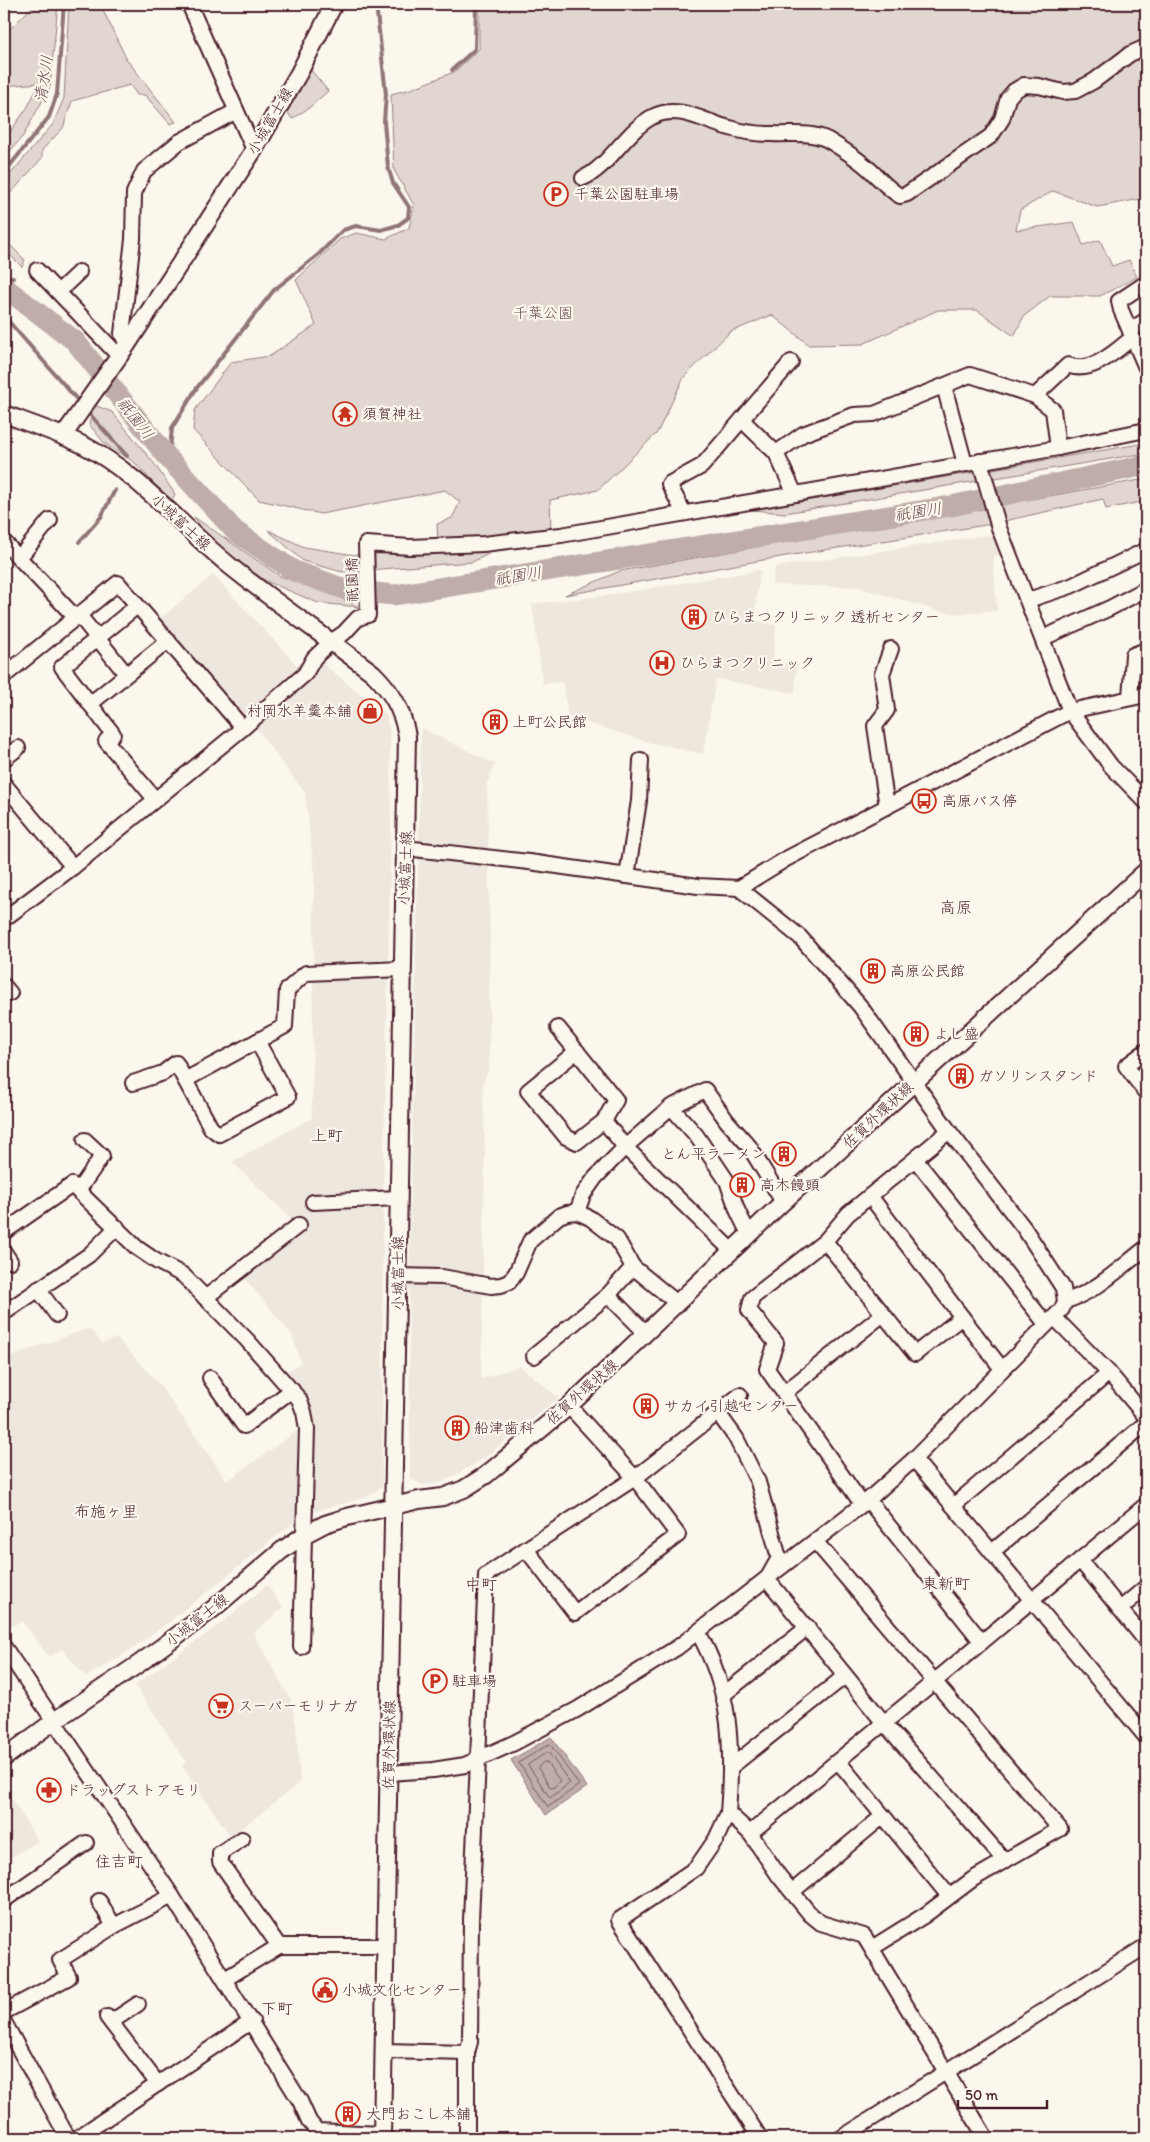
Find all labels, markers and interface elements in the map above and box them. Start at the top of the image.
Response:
water label: 清水川 [30,54,57,104]
street label: 小城富士線 [243,84,297,158]
parking icon: 千葉公園駐車場 [543,181,569,207]
place label: 千葉公園駐車場 [574,185,679,203]
park label: 千葉公園 [513,304,573,322]
water label: 祇園川 [113,394,158,443]
temple icon: 須賀神社 [332,401,358,427]
place label: 須賀神社 [362,405,422,423]
street label: 小城富士線 [147,490,215,554]
water label: 祇園川 [893,498,943,525]
street label: 祇園橋 [342,557,362,603]
water label: 祇園川 [493,562,543,589]
building icon: ひらまつクリニック 透析センター [681,604,707,630]
place label: ひらまつクリニック 透析センター [712,608,940,626]
hospital icon: ひらまつクリニック [649,650,675,676]
place label: ひらまつクリニック [680,654,815,672]
shop icon: 村岡水羊羹本舗 [357,698,383,724]
place label: 村岡水羊羹本舗 [247,702,352,720]
building icon: 上町公民館 [482,709,508,735]
place label: 上町公民館 [512,713,587,731]
bus stop icon: 高原バス停 [911,788,937,814]
place label: 高原バス停 [942,792,1017,810]
street label: 小城富士線 [395,830,415,906]
district label: 高原 [940,898,972,917]
building icon: 高原公民館 [860,958,886,984]
place label: 高原公民館 [890,962,965,980]
building icon: よし盛 [903,1021,929,1047]
place label: よし盛 [934,1025,979,1043]
building icon: ガソリンスタンド [948,1063,974,1089]
place label: ガソリンスタンド [978,1067,1098,1085]
street label: 佐賀外環状線 [839,1078,917,1152]
district label: 上町 [311,1126,343,1145]
building icon: とん平ラーメン [771,1141,797,1167]
place label: とん平ラーメン [661,1145,766,1163]
building icon: 高木饅頭 [729,1172,755,1198]
place label: 高木饅頭 [760,1176,820,1194]
street label: 小城富士線 [389,1235,407,1311]
street label: 佐賀外環状線 [543,1355,621,1429]
building icon: サカイ引越センター [633,1393,659,1419]
place label: サカイ引越センター [664,1397,798,1415]
building icon: 船津歯科 [444,1415,470,1441]
place label: 船津歯科 [474,1419,534,1437]
district label: 布施ヶ里 [74,1502,138,1521]
district label: 東新町 [922,1574,970,1593]
district label: 中町 [465,1575,497,1594]
street label: 小城富士線 [162,1590,232,1650]
parking icon: 駐車場 [422,1668,448,1694]
place label: 駐車場 [452,1672,497,1690]
supermarket icon: スーパーモリナガ [208,1693,234,1719]
place label: スーパーモリナガ [238,1697,357,1715]
street label: 佐賀外環状線 [379,1700,399,1790]
pharmacy icon: ドラッグストアモリ [36,1777,62,1803]
place label: ドラッグストアモリ [66,1781,201,1799]
district label: 住吉町 [95,1852,143,1871]
public building icon: 小城文化センター [312,1977,338,2003]
place label: 小城文化センター [342,1981,461,1999]
district label: 下町 [261,1999,293,2018]
scale bar [958,2077,1046,2109]
text: 50 m [965,2086,998,2104]
building icon: 大門おこし本舗 [335,2101,361,2127]
place label: 大門おこし本舗 [366,2105,471,2123]

